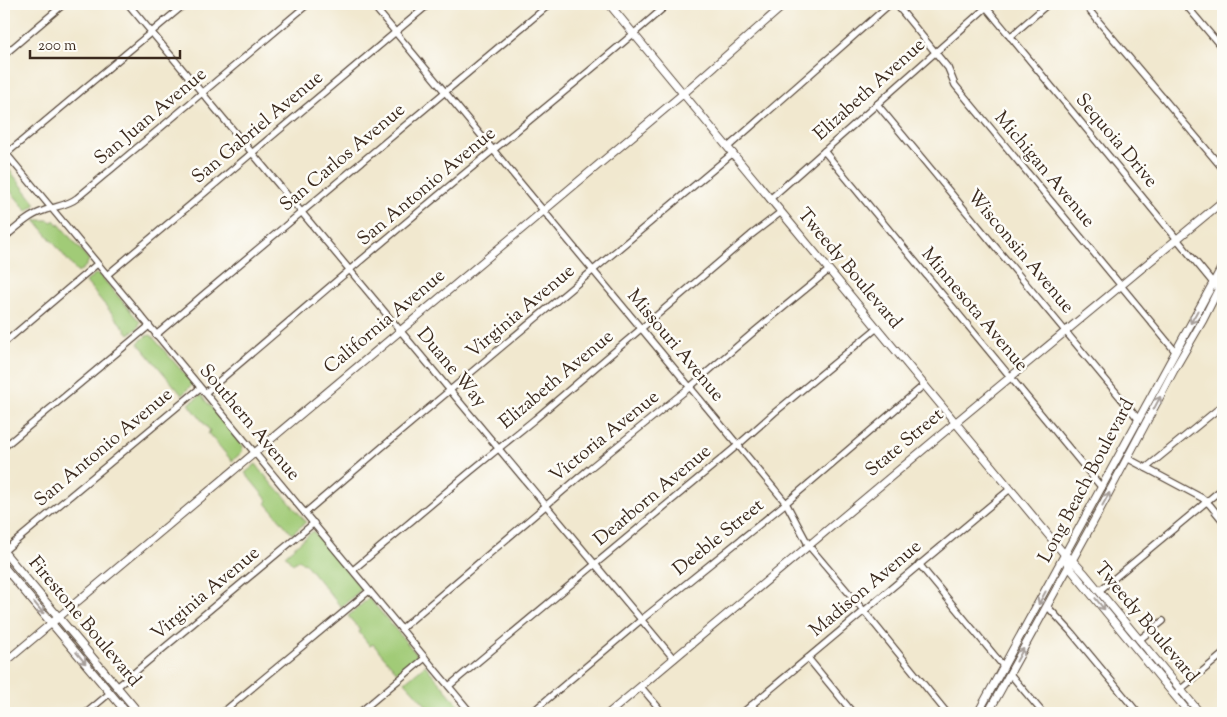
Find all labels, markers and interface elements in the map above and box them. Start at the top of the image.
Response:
scale bar [30,28,180,60]
street label: Elizabeth Avenue [808,32,932,148]
text: 200 m [38,36,77,57]
street label: San Juan Avenue [89,62,213,172]
street label: San Gabriel Avenue [187,65,330,191]
street label: Sequoia Drive [1068,88,1164,194]
street label: San Carlos Avenue [274,97,412,219]
street label: Michigan Avenue [987,106,1101,234]
street label: San Antonio Avenue [352,121,502,253]
street label: Wisconsin Avenue [960,184,1080,320]
street label: Tweedy Boulevard [790,203,908,335]
street label: Minnesota Avenue [914,242,1034,378]
street label: Virginia Avenue [461,258,581,365]
street label: California Avenue [318,263,452,381]
street label: Missouri Avenue [620,284,730,408]
one-way arrow [1189,309,1198,324]
street label: Duane Way [410,322,493,414]
street label: Elizabeth Avenue [494,324,620,436]
street label: Southern Avenue [192,359,306,487]
street label: San Antonio Avenue [29,382,179,514]
street label: Victoria Avenue [545,384,666,490]
street label: Long Beach Boulevard [1032,394,1142,568]
one-way arrow [1152,395,1162,410]
street label: State Street [860,402,950,484]
street label: Dearborn Avenue [588,439,718,553]
one-way arrow [1102,492,1111,507]
street label: Deeble Street [668,493,771,583]
street label: Madison Avenue [804,534,928,644]
street label: Virginia Avenue [146,540,266,647]
street label: Firestone Boulevard [21,551,147,693]
street label: Tweedy Boulevard [1087,557,1205,689]
one-way arrow [1036,590,1046,605]
one-way arrow [1094,597,1105,610]
one-way arrow [33,602,45,615]
one-way arrow [1016,648,1025,663]
one-way arrow [75,652,87,665]

